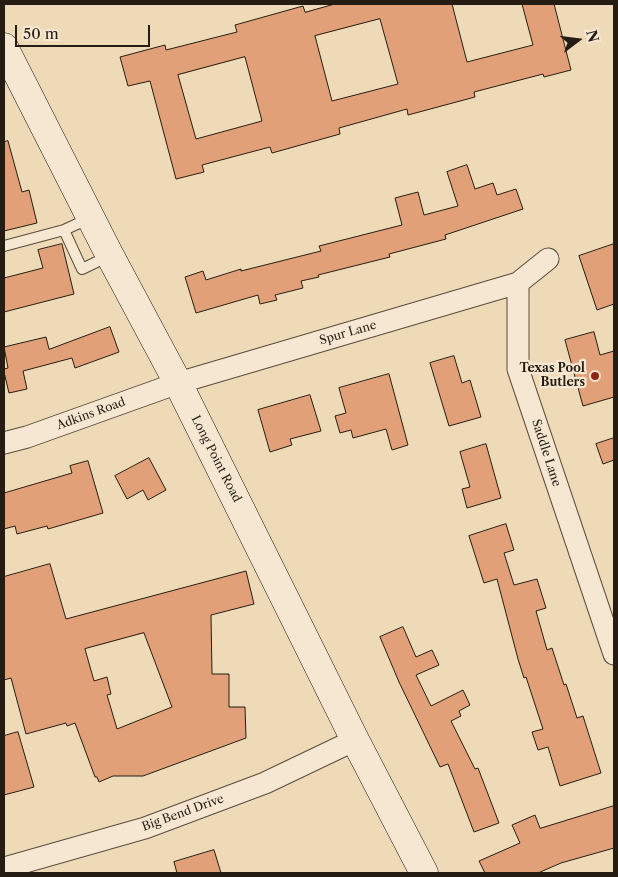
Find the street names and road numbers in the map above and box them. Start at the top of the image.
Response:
street label: Spur Lane [318,318,378,348]
street label: Adkins Road [55,395,127,433]
street label: Long Point Road [188,413,244,505]
street label: Saddle Lane [528,417,564,489]
street label: Big Bend Drive [140,792,226,834]

